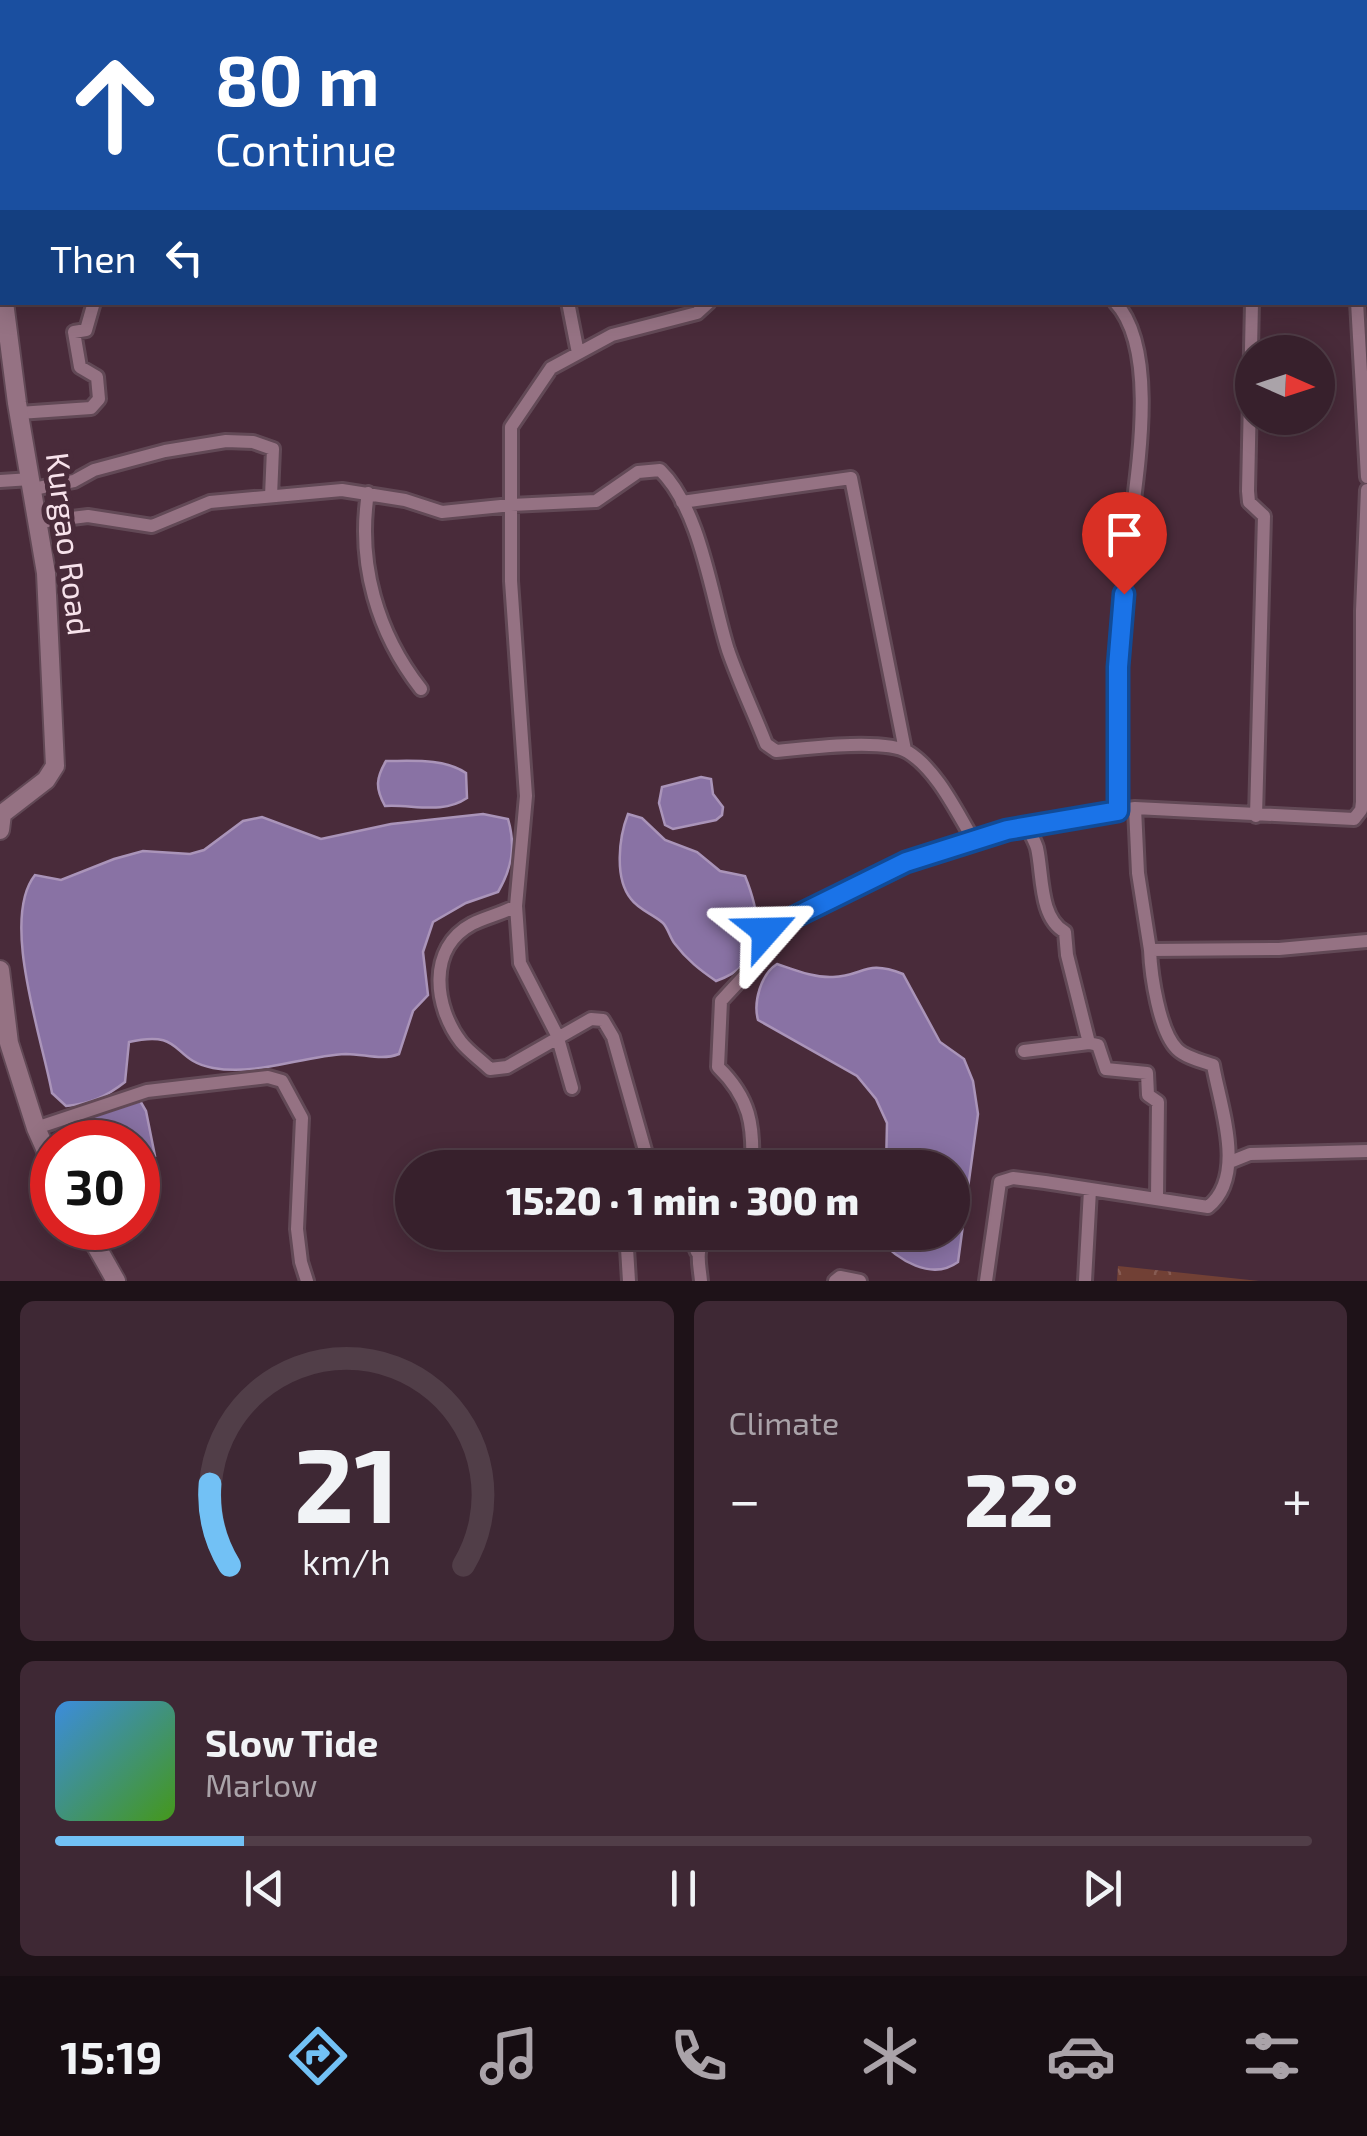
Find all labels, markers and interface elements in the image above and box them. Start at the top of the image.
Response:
text: 80 m [215,36,380,120]
icon: ahead [50,40,180,170]
text: Continue [215,121,397,175]
icon: left [157,230,212,285]
text: Then [50,235,137,281]
north arrow [1235,335,1335,435]
map controls [1235,335,1335,435]
street label: Kurgao Road [40,450,100,637]
pin [1082,492,1167,595]
icon: arrive [1097,507,1152,562]
position arrow [714,879,818,983]
speed limit sign: 30 [30,1120,160,1250]
text: 15:20 · 1 min · 300 m [506,1177,859,1223]
text: Climate [729,1403,839,1441]
text: 21 [294,1419,399,1544]
text: 22° [964,1452,1078,1542]
text: − [729,1465,761,1531]
text: + [1282,1465,1312,1531]
text: km/h [302,1539,391,1582]
text: Slow Tide [205,1719,378,1765]
text: Marlow [205,1765,317,1803]
icon: previous [237,1861,292,1916]
icon: pause [656,1861,711,1916]
icon: next [1075,1861,1130,1916]
icon: directions [283,2021,353,2091]
icon: music [474,2021,544,2091]
icon: phone [664,2021,734,2091]
icon: climate [855,2021,925,2091]
icon: car [1046,2021,1116,2091]
icon: filters [1237,2021,1307,2091]
text: 15:19 [60,2029,162,2083]

